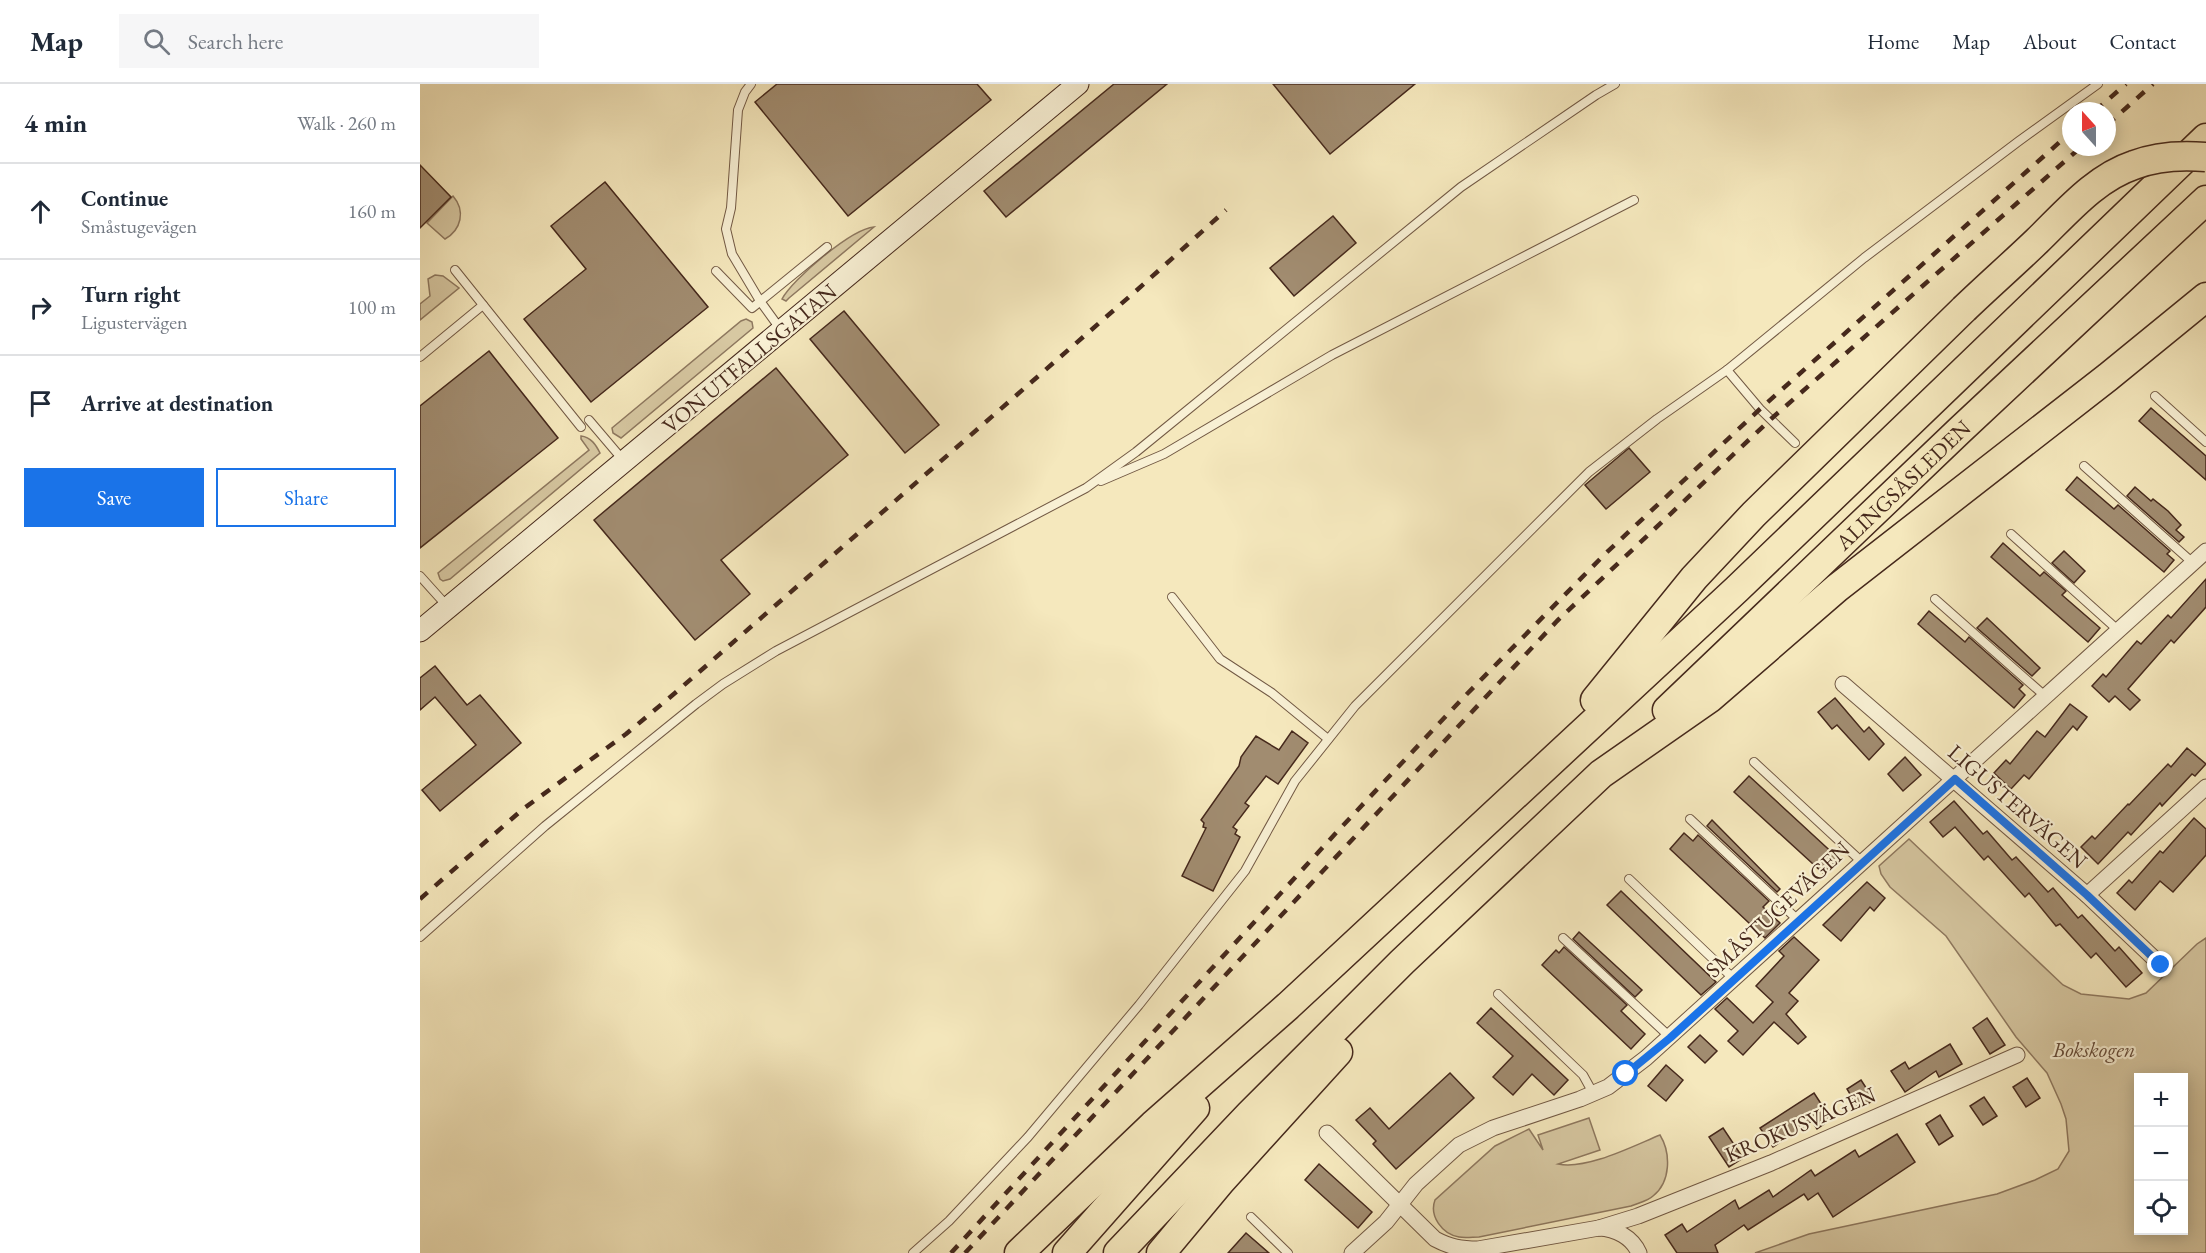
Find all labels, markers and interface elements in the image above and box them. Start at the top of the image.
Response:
search box [119,14,539,68]
text: Map [30,23,83,59]
icon: search [140,25,173,58]
text: Search here [188,27,283,56]
text: Home [1867,28,1919,55]
text: Map [1952,28,1990,55]
text: About [2023,28,2076,55]
text: Contact [2109,28,2176,55]
north arrow [2062,102,2116,156]
text: 4 min [24,106,87,140]
text: Walk · 260 m [297,110,396,136]
text: Continue [81,184,168,213]
icon: ahead [24,195,57,228]
text: 160 m [348,198,396,224]
text: Småstugevägen [81,213,197,239]
street label: VON UTFALLSGATAN [656,277,843,440]
text: Turn right [81,280,180,309]
icon: right [24,291,57,324]
text: 100 m [348,294,396,320]
text: Ligustervägen [81,309,188,335]
icon: arrive [24,387,57,420]
text: Arrive at destination [81,389,273,418]
street label: ALINGSÅSLEDEN [1828,413,1977,557]
button: Save [24,468,204,527]
button: Share [216,468,396,527]
street label: LIGUSTERVÄGEN [1942,738,2094,875]
street label: SMÅSTUGEVÄGEN [1699,835,1856,984]
route end [2147,951,2173,977]
park label: Bokskogen [2052,1035,2135,1064]
route start [1612,1060,1638,1086]
map controls [2134,1073,2188,1235]
button: + [2134,1073,2188,1127]
street label: KROKUSVÄGEN [1720,1079,1881,1169]
button: − [2134,1127,2188,1181]
button: locate [2134,1181,2188,1235]

